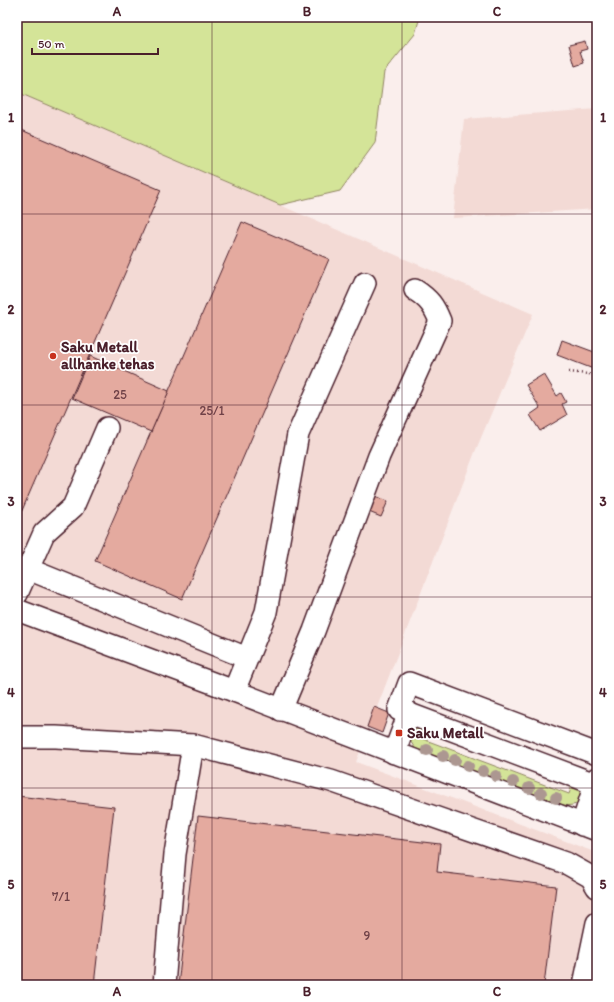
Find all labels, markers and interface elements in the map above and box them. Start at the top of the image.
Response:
text: A [112,4,122,19]
text: B [303,4,312,19]
text: C [493,4,502,19]
scale bar [32,30,158,56]
text: 50 m [38,37,64,51]
text: 1 [8,110,14,125]
text: 1 [600,110,606,125]
text: 2 [8,302,15,317]
text: 2 [600,302,607,317]
place label: Saku Metall allhanke tehas [61,338,155,373]
marker: Saku Metall allhanke tehas [48,351,58,361]
house number: 25 [113,387,127,402]
house number: 25/1 [199,403,225,418]
text: 3 [7,494,15,509]
text: 3 [599,494,607,509]
text: 4 [7,685,15,700]
text: 4 [599,685,607,700]
place label: Saku Metall [407,724,485,742]
marker: Saku Metall [394,728,404,738]
text: 5 [8,877,15,892]
text: 5 [600,877,607,892]
house number: 7/1 [52,889,70,904]
house number: 9 [364,928,371,943]
text: A [112,984,122,999]
text: B [303,984,312,999]
text: C [493,984,502,999]

